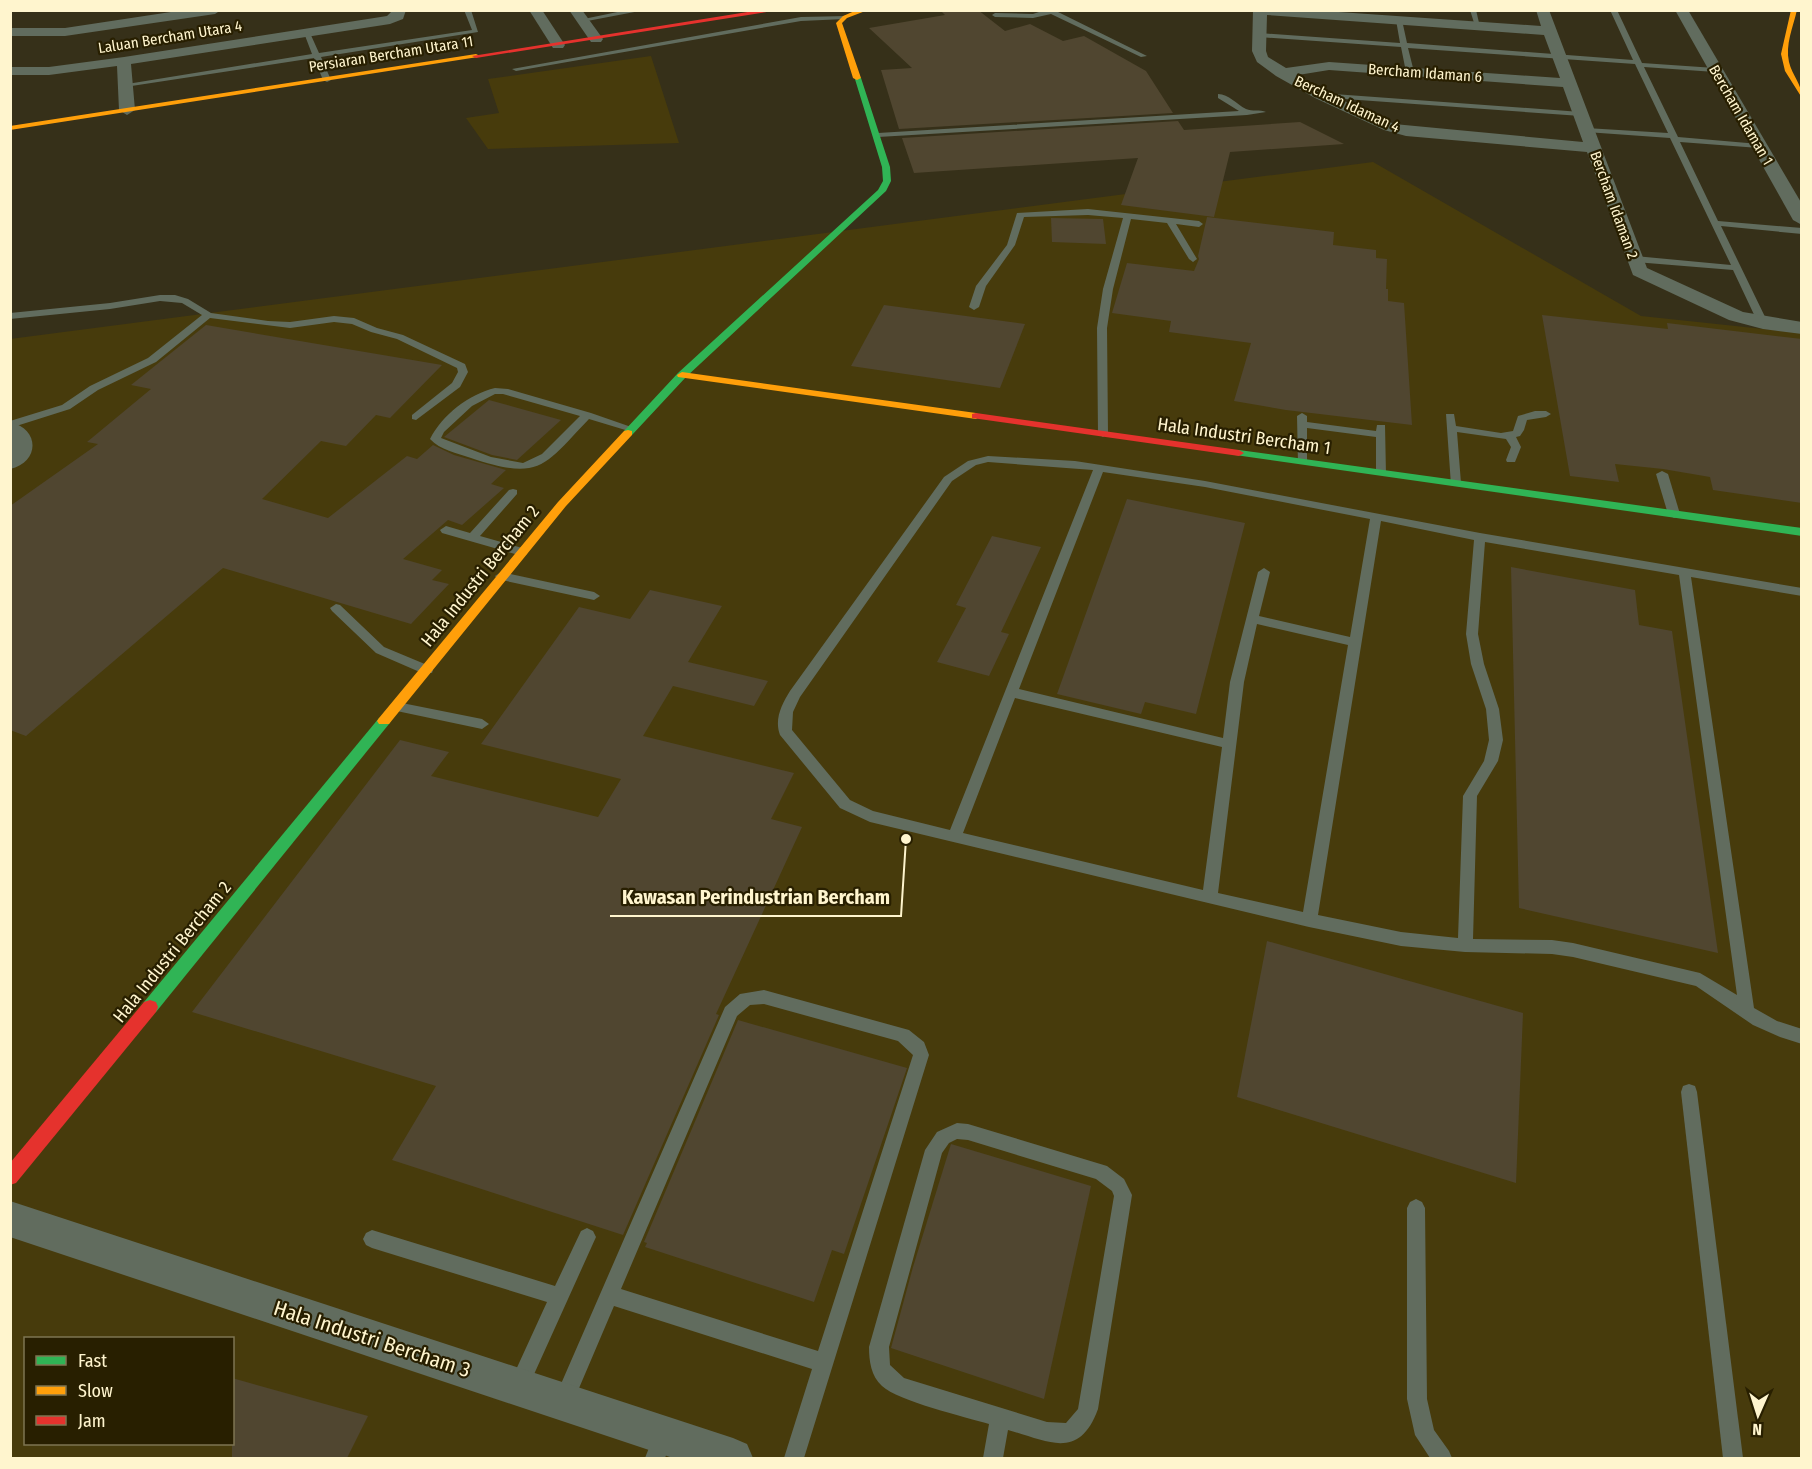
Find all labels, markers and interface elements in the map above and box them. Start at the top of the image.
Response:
street label: Laluan Bercham Utara 4 [97,17,243,57]
street label: Persiaran Bercham Utara 11 [308,32,474,76]
street label: Bercham Idaman 6 [1367,60,1483,86]
street label: Bercham Idaman 1 [1705,62,1777,168]
street label: Bercham Idaman 4 [1292,72,1402,136]
street label: Bercham Idaman 2 [1586,149,1642,262]
street label: Hala Industri Bercham 1 [1156,413,1332,459]
street label: Hala Industri Bercham 2 [416,501,544,651]
street label: Hala Industri Bercham 2 [108,877,236,1027]
callout: Kawasan Perindustrian Bercham [610,878,901,916]
text: Kawasan Perindustrian Bercham [622,885,890,909]
street label: Hala Industri Bercham 3 [270,1295,474,1383]
legend [24,1337,234,1445]
text: Fast [78,1350,107,1372]
text: Slow [78,1380,113,1402]
north arrow [1728,1385,1788,1445]
text: Jam [78,1410,106,1432]
text: N [1752,1420,1763,1439]

